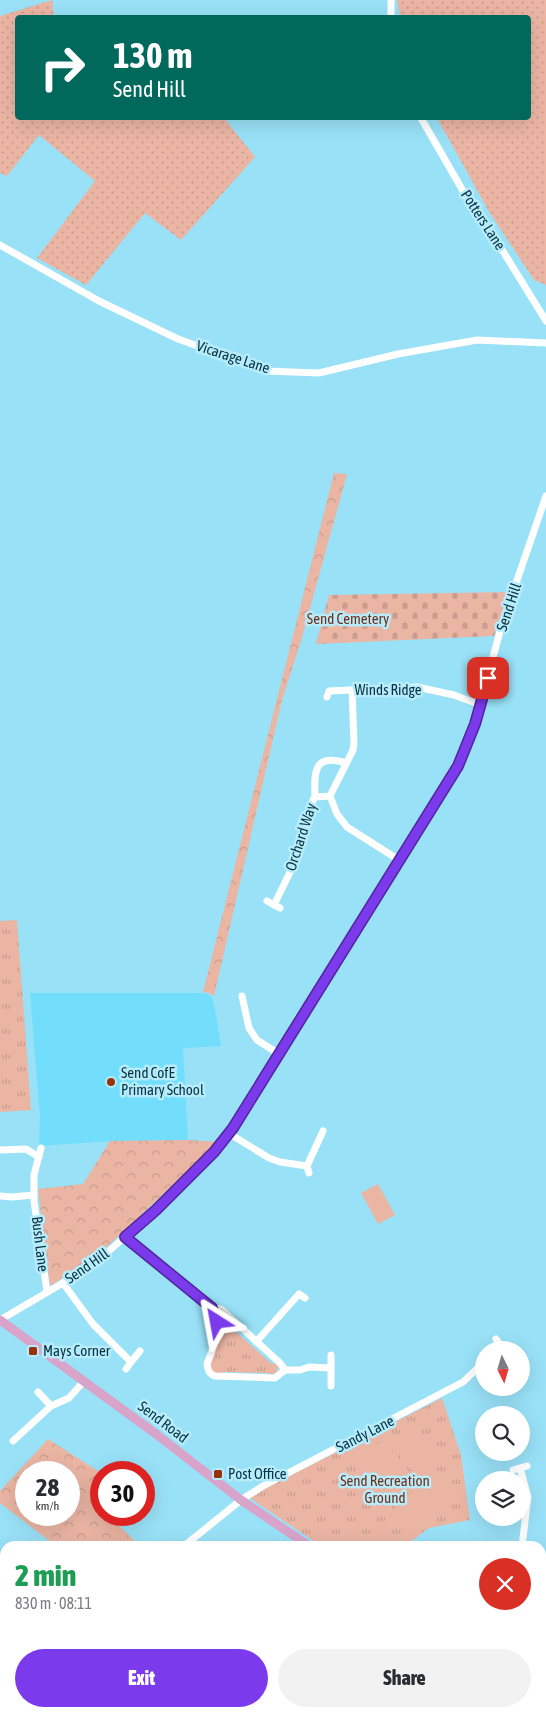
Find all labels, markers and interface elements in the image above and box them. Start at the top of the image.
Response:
icon: right [30,35,95,100]
text: 130 m [113,35,192,75]
text: Send Hill [113,76,186,102]
street label: Potters Lane [458,186,509,253]
street label: Vicarage Lane [194,337,272,376]
street label: Send Hill [493,581,524,633]
park label: Send Cemetery [307,610,389,627]
pin [467,657,509,699]
icon: arrive [474,664,502,692]
street label: Winds Ridge [354,681,422,698]
street label: Orchard Way [282,801,319,873]
place label: Send CofE Primary School [121,1064,204,1098]
marker: Send CofE Primary School [105,1076,117,1088]
street label: Bush Lane [29,1215,52,1273]
street label: Send Hill [61,1244,112,1287]
position arrow [190,1295,242,1347]
north arrow [475,1341,530,1396]
map controls [475,1341,530,1526]
place label: Mays Corner [43,1342,111,1359]
marker: Mays Corner [27,1345,39,1357]
street label: Send Road [135,1397,192,1446]
button: search [475,1406,530,1461]
street label: Sandy Lane [333,1412,397,1455]
speed limit sign: 30 [90,1461,155,1526]
place label: Post Office [228,1465,287,1482]
marker: Post Office [212,1468,224,1480]
button: layers [475,1471,530,1526]
park label: Send Recreation Ground [340,1472,430,1506]
text: 28 [36,1473,59,1501]
text: km/h [36,1499,59,1513]
text: 2 min [15,1558,76,1592]
button: close [479,1558,531,1610]
text: 830 m · 08:11 [15,1594,92,1612]
button: Exit [15,1649,268,1707]
button: Share [278,1649,531,1707]

